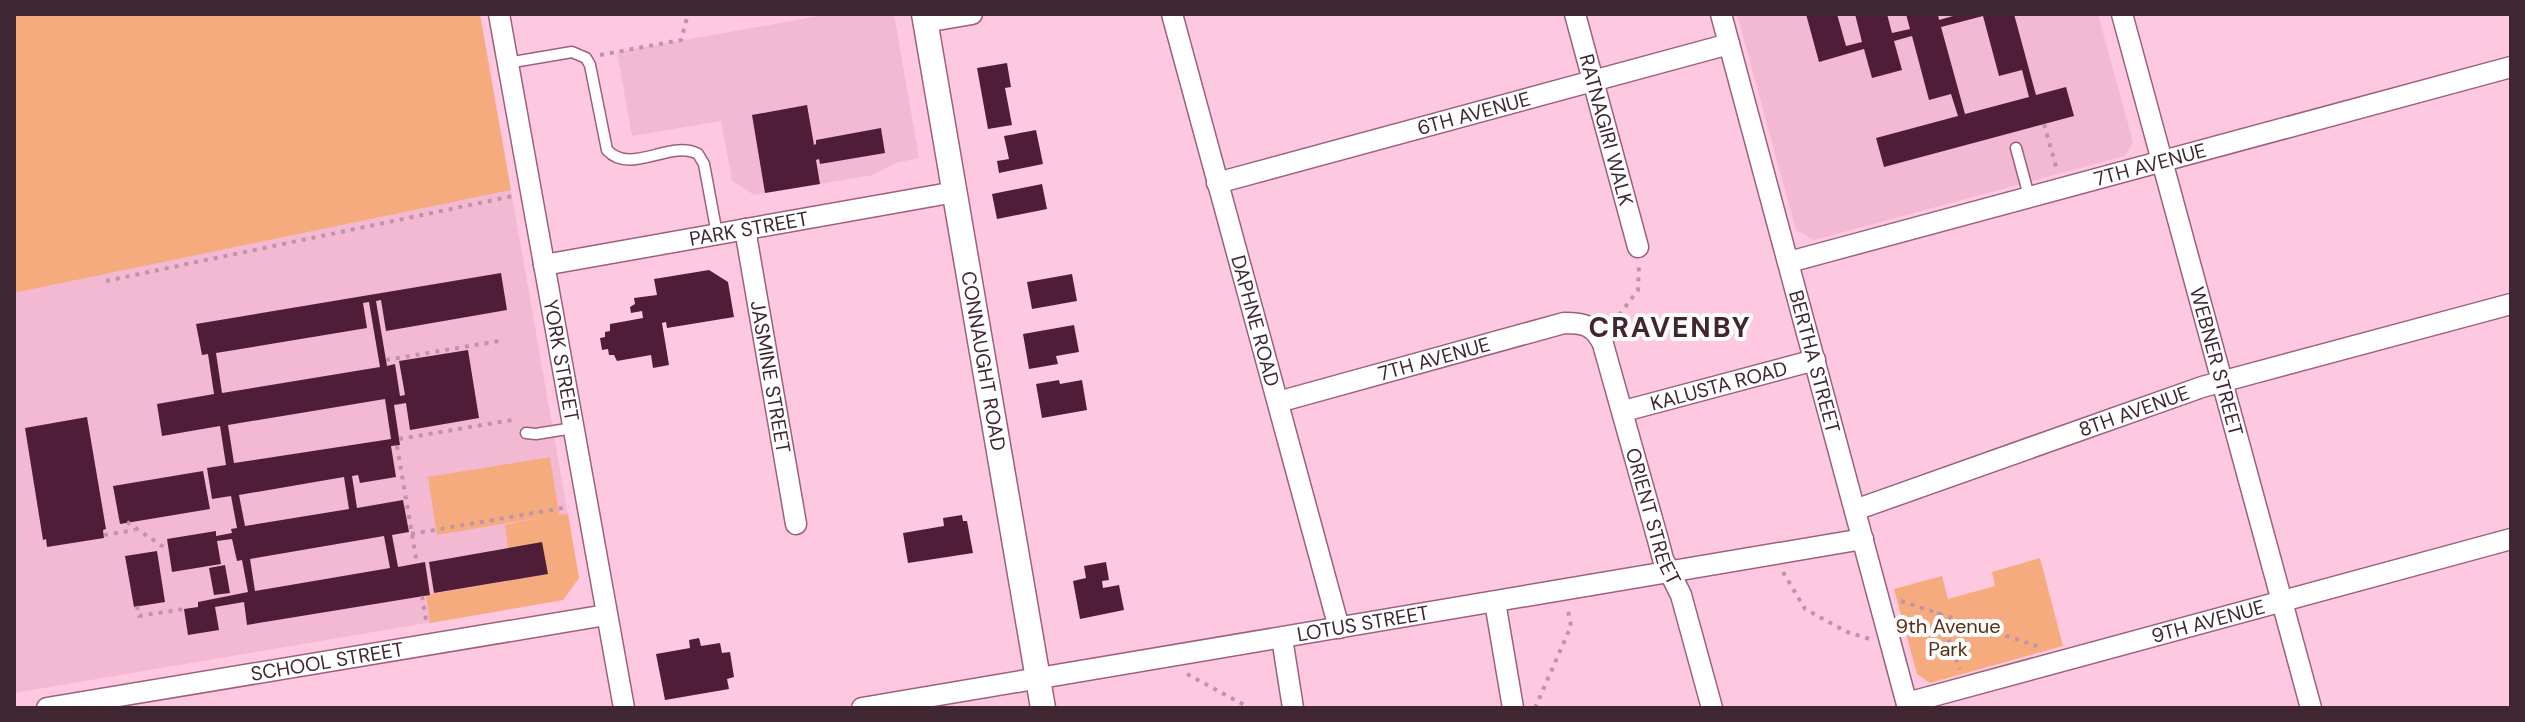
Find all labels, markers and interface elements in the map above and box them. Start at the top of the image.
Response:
street label: RATNAGIRI WALK [1573,51,1639,209]
street label: 6TH AVENUE [1414,86,1533,141]
street label: 7TH AVENUE [2091,137,2209,192]
street label: PARK STREET [687,205,810,252]
street label: DAPHNE ROAD [1225,252,1286,389]
street label: CONNAUGHT ROAD [955,269,1012,453]
street label: WEBNER STREET [2184,284,2249,439]
street label: BERTHA STREET [1783,287,1846,436]
street label: YORK STREET [538,297,585,423]
street label: JASMINE STREET [745,298,797,455]
district label: CRAVENBY [1588,309,1752,346]
street label: 7TH AVENUE [1375,331,1493,387]
street label: KALUSTA ROAD [1647,355,1790,416]
street label: 8TH AVENUE [2075,379,2193,443]
street label: ORIENT STREET [1620,445,1687,589]
street label: 9TH AVENUE [2149,593,2268,649]
street label: LOTUS STREET [1295,599,1431,647]
park label: 9th Avenue Park [1895,613,2001,662]
street label: SCHOOL STREET [249,636,406,687]

